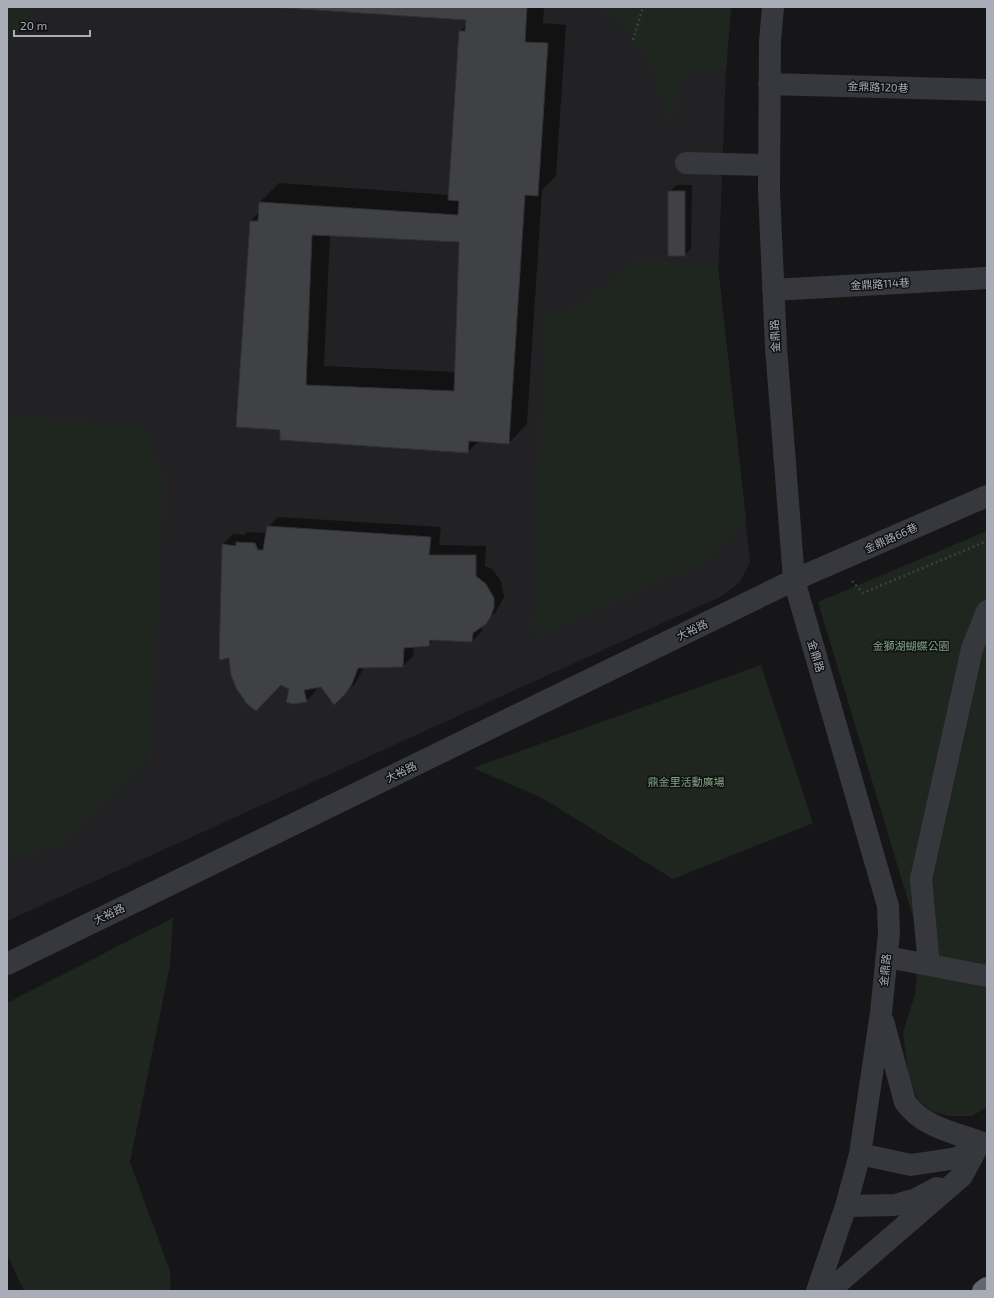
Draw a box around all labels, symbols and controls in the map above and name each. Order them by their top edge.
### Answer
scale bar [14,12,90,38]
text: 20 m [20,18,47,32]
street label: 金鼎路120巷 [847,79,909,94]
street label: 金鼎路114巷 [850,275,910,292]
street label: 金鼎路 [767,319,782,353]
street label: 金鼎路66巷 [862,520,919,555]
street label: 大裕路 [674,616,709,643]
street label: 金鼎路 [806,638,827,674]
park label: 金獅湖蝴蝶公園 [873,639,950,652]
street label: 大裕路 [383,758,418,785]
park label: 鼎金里活動廣場 [648,775,725,788]
street label: 大裕路 [91,900,126,927]
street label: 金鼎路 [876,953,893,987]

